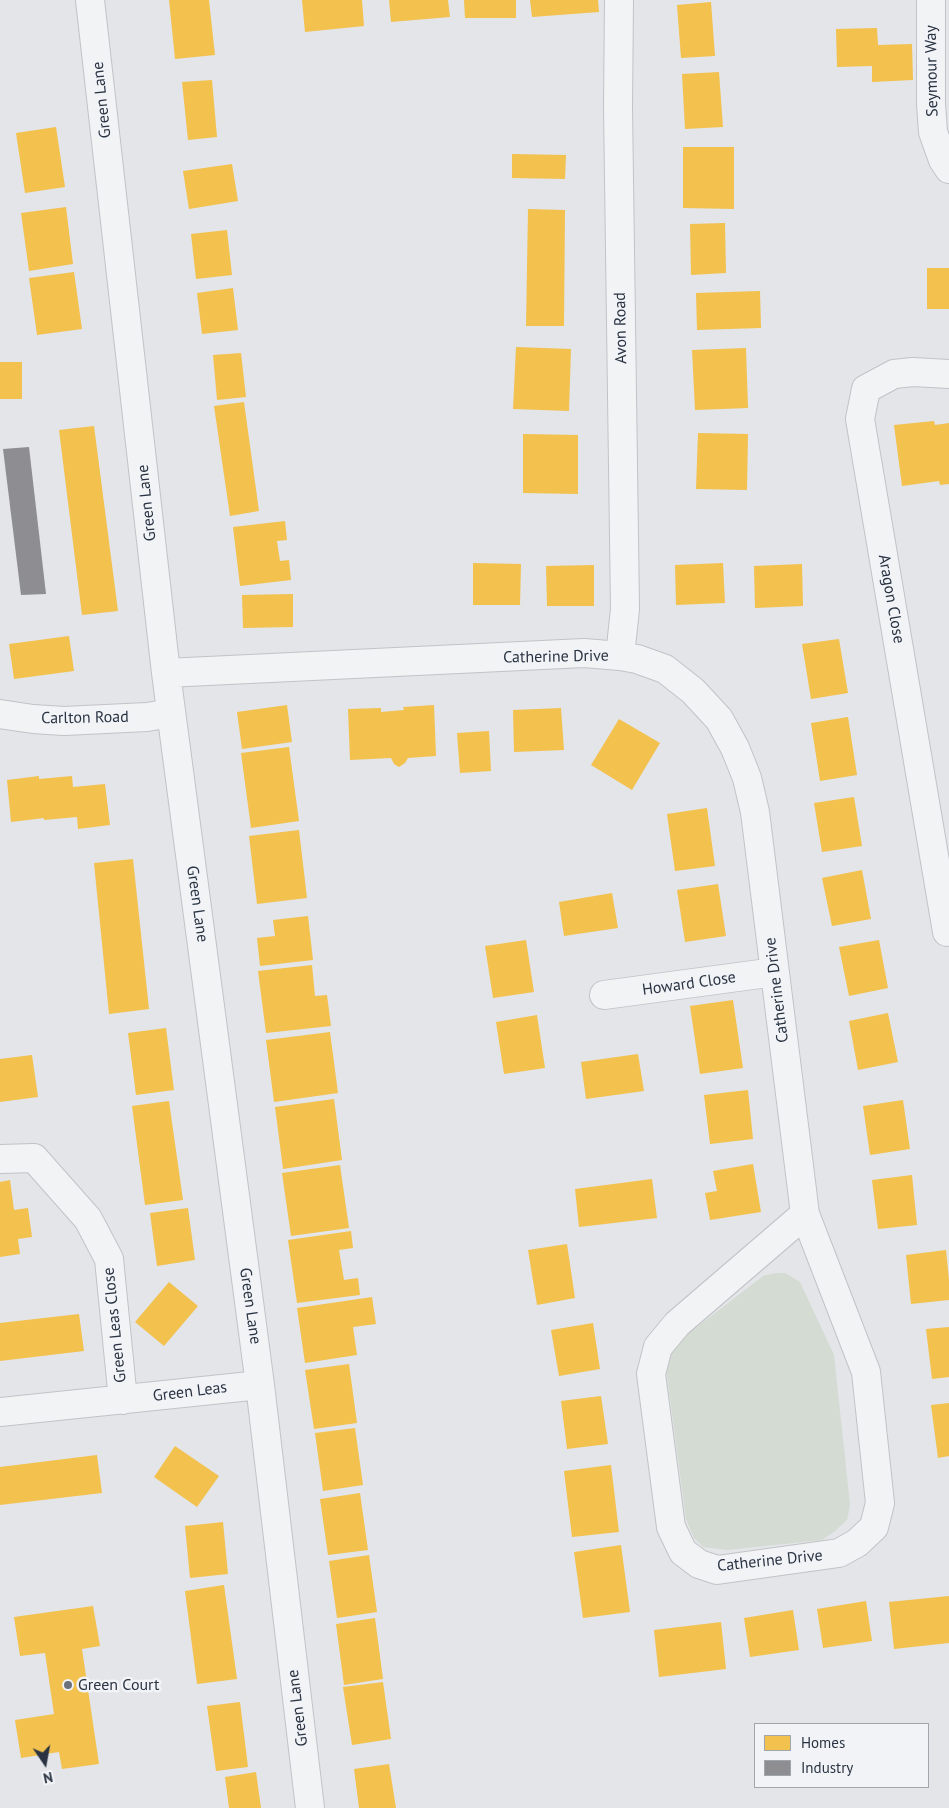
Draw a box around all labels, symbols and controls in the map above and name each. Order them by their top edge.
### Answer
street label: Seymour Way [922,25,942,117]
street label: Green Lane [88,61,116,139]
street label: Avon Road [611,292,631,364]
street label: Green Lane [133,464,161,542]
street label: Aragon Close [874,553,908,645]
street label: Catherine Drive [503,646,609,668]
street label: Carlton Road [41,708,129,728]
street label: Green Lane [182,864,212,944]
street label: Catherine Drive [761,936,793,1044]
street label: Howard Close [641,968,737,1000]
street label: Green Leas Close [99,1266,131,1384]
street label: Green Lane [235,1266,265,1346]
street label: Green Leas [152,1378,228,1406]
street label: Catherine Drive [716,1546,824,1576]
street label: Green Lane [284,1669,312,1747]
place label: Green Court [78,1675,159,1695]
marker: Green Court [62,1679,74,1691]
legend [754,1723,929,1788]
text: Homes [801,1733,845,1752]
north arrow [20,1738,70,1788]
text: Industry [801,1758,853,1777]
text: N [42,1768,54,1787]

